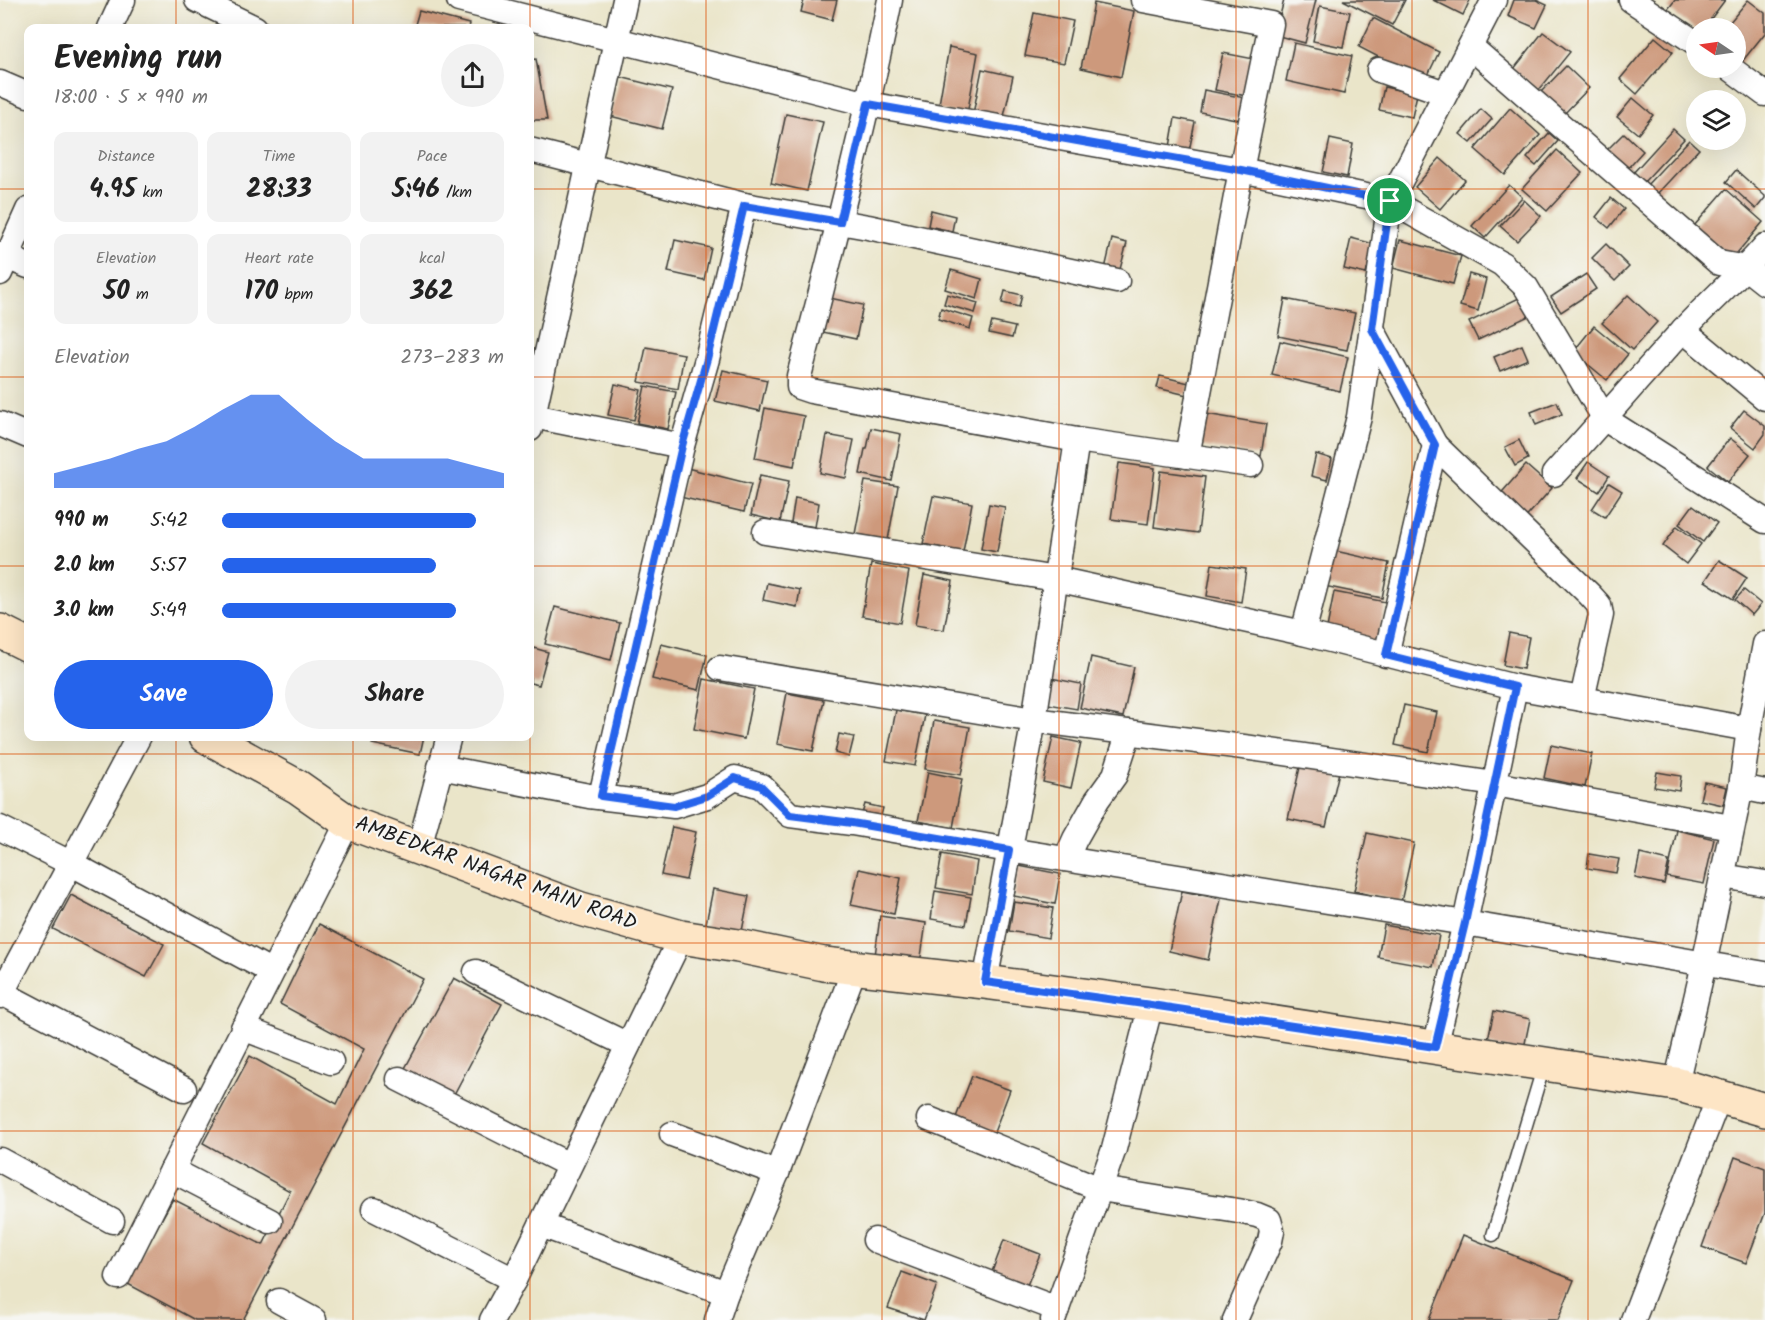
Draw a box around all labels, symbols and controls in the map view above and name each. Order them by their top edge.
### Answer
north arrow [1686,18,1746,78]
map controls [1686,18,1746,150]
text: Evening run [54,33,222,86]
button: share [441,44,504,107]
text: 18:00 · 5 × 990 m [54,82,208,114]
button: layers [1686,90,1746,150]
text: Distance [97,144,155,169]
text: Time [263,144,295,169]
text: Pace [417,144,447,169]
text: 4.95 [89,169,136,211]
text: 28:33 [246,169,312,211]
text: 5:46 [392,169,440,211]
pin [1364,175,1415,226]
text: km [136,180,163,205]
text: /km [440,180,472,205]
icon: arrive [1373,184,1406,217]
text: Elevation [96,246,156,271]
text: Heart rate [244,246,314,271]
text: kcal [419,246,445,271]
text: 50 [103,271,130,313]
text: 170 [245,271,278,313]
text: 362 [410,271,454,313]
text: m [130,282,149,307]
text: bpm [278,282,313,307]
text: Elevation [54,342,130,374]
text: 273–283 m [401,342,504,374]
text: 990 m [54,505,109,537]
text: 5:42 [150,505,188,537]
text: 2.0 km [54,550,115,582]
text: 5:57 [150,550,186,582]
text: 3.0 km [54,595,114,627]
text: 5:49 [150,595,186,627]
button: Save [54,660,273,729]
button: Share [285,660,504,729]
street label: AMBEDKAR NAGAR MAIN ROAD [351,808,641,940]

